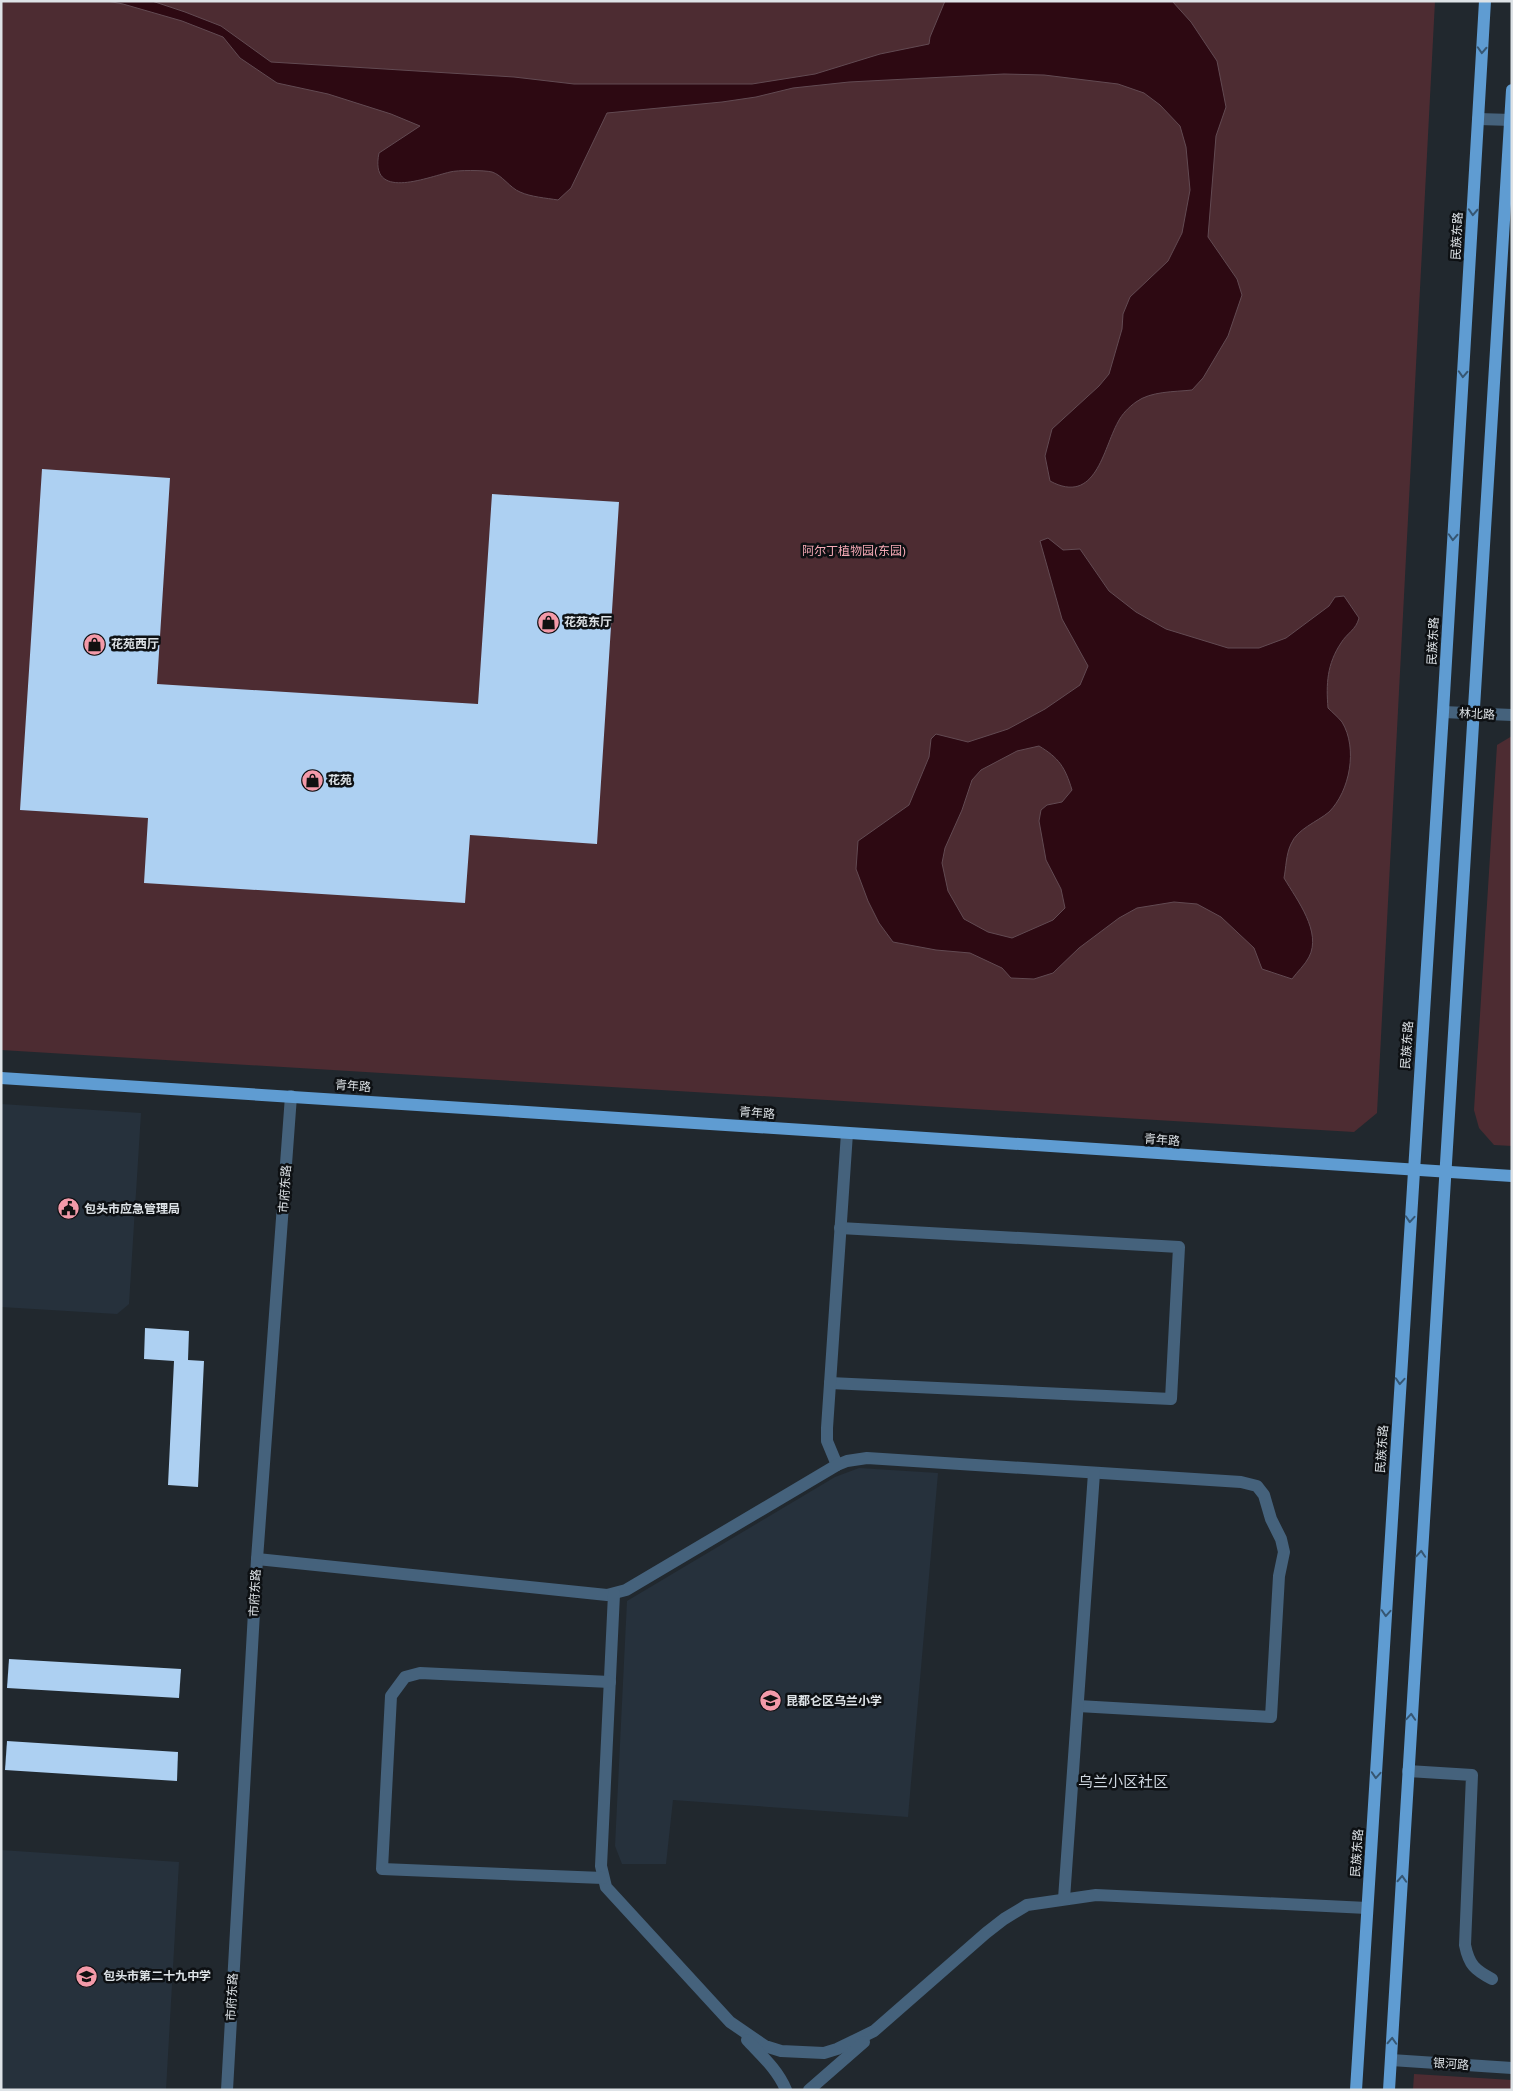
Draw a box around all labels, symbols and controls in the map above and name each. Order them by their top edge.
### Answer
one-way arrow [1477,46,1488,54]
one-way arrow [1467,208,1478,216]
street label: 民族东路 [1449,212,1467,260]
one-way arrow [1458,371,1469,379]
one-way arrow [1448,533,1459,541]
park label: 阿尔丁植物园(东园) [802,544,906,560]
shop icon: 花苑东厅 [536,610,560,634]
place label: 花苑东厅 [564,615,612,631]
street label: 民族东路 [1425,617,1443,665]
shop icon: 花苑西厅 [83,632,107,656]
place label: 花苑西厅 [111,637,159,653]
street label: 林北路 [1459,706,1495,724]
shop icon: 花苑 [300,768,324,792]
place label: 花苑 [328,773,352,789]
street label: 民族东路 [1398,1021,1418,1070]
street label: 青年路 [334,1078,371,1096]
street label: 青年路 [738,1105,775,1123]
street label: 青年路 [1143,1132,1180,1150]
street label: 市府东路 [276,1165,296,1214]
public building icon: 包头市应急管理局 [56,1197,80,1221]
place label: 包头市应急管理局 [84,1202,180,1218]
one-way arrow [1405,1215,1416,1223]
one-way arrow [1394,1377,1405,1385]
street label: 民族东路 [1373,1425,1393,1474]
one-way arrow [1416,1550,1427,1558]
street label: 市府东路 [247,1569,265,1617]
one-way arrow [1380,1609,1391,1617]
school or university icon: 昆都仑区乌兰小学 [758,1689,782,1713]
place label: 昆都仑区乌兰小学 [786,1694,882,1710]
one-way arrow [1406,1712,1417,1720]
one-way arrow [1370,1771,1381,1779]
district label: 乌兰小区社区 [1078,1774,1168,1793]
street label: 民族东路 [1348,1829,1368,1878]
one-way arrow [1396,1875,1407,1883]
school or university icon: 包头市第二十九中学 [75,1964,99,1988]
place label: 包头市第二十九中学 [103,1969,211,1985]
street label: 市府东路 [224,1973,242,2021]
one-way arrow [1387,2037,1398,2045]
street label: 银河路 [1432,2056,1469,2074]

